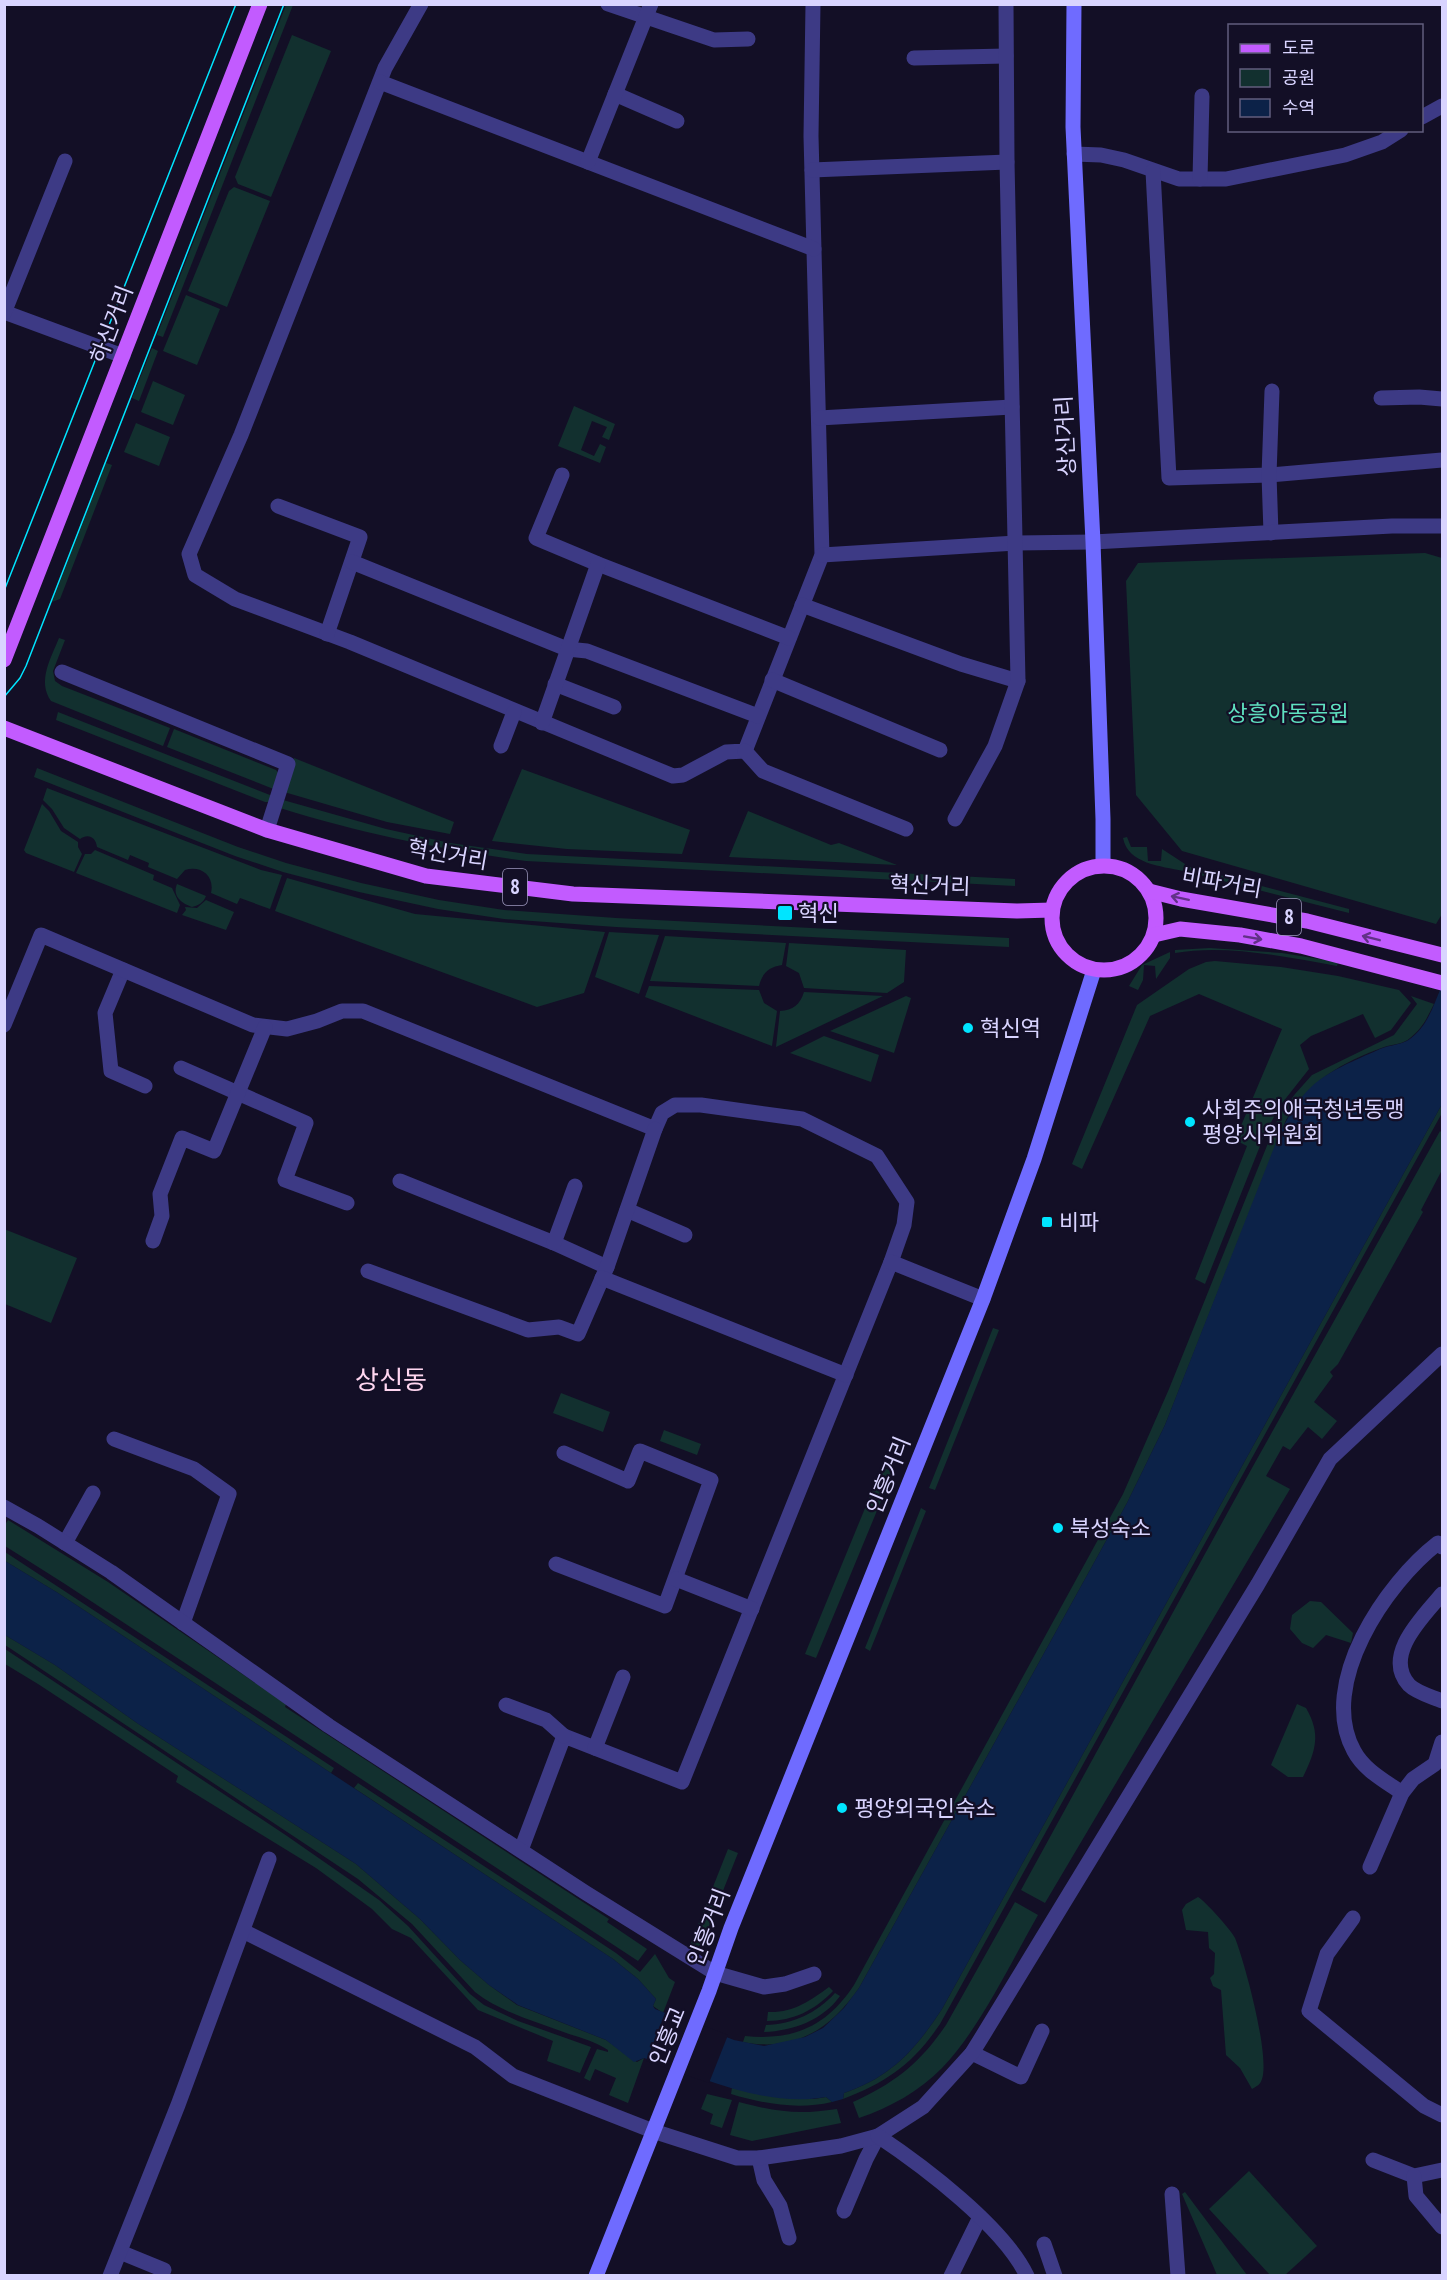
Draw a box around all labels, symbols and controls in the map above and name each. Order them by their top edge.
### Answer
legend [1228,24,1423,132]
text: 도로 [1282,36,1315,59]
text: 공원 [1282,66,1315,89]
text: 수역 [1282,96,1315,119]
street label: 하신거리 [83,281,139,367]
street label: 상신거리 [1049,395,1081,477]
park label: 상흥아동공원 [1227,699,1349,727]
street label: 혁신거리 [406,833,490,875]
street label: 비파거리 [1180,861,1264,903]
road number: 8 [503,869,527,905]
street label: 혁신거리 [889,870,971,900]
one-way arrow [1171,892,1191,903]
place label: 혁신 [798,899,838,927]
road number: 8 [1277,899,1301,935]
marker: 혁신 [776,904,794,922]
one-way arrow [1362,931,1381,943]
one-way arrow [1243,933,1262,944]
place label: 혁신역 [980,1014,1041,1042]
marker: 혁신역 [961,1021,975,1035]
place label: 사회주의애국청년동맹 평양시위원회 [1202,1095,1404,1148]
marker: 사회주의애국청년동맹 평양시위원회 [1183,1115,1197,1129]
place label: 비파 [1059,1208,1099,1236]
marker: 비파 [1040,1215,1054,1229]
district label: 상신동 [355,1363,427,1396]
street label: 인흥거리 [860,1432,916,1518]
place label: 북성숙소 [1070,1514,1151,1542]
marker: 북성숙소 [1051,1521,1065,1535]
place label: 평양외국인숙소 [854,1794,996,1822]
marker: 평양외국인숙소 [835,1801,849,1815]
street label: 인흥거리 [680,1884,736,1970]
street label: 인흥교 [643,2003,691,2069]

